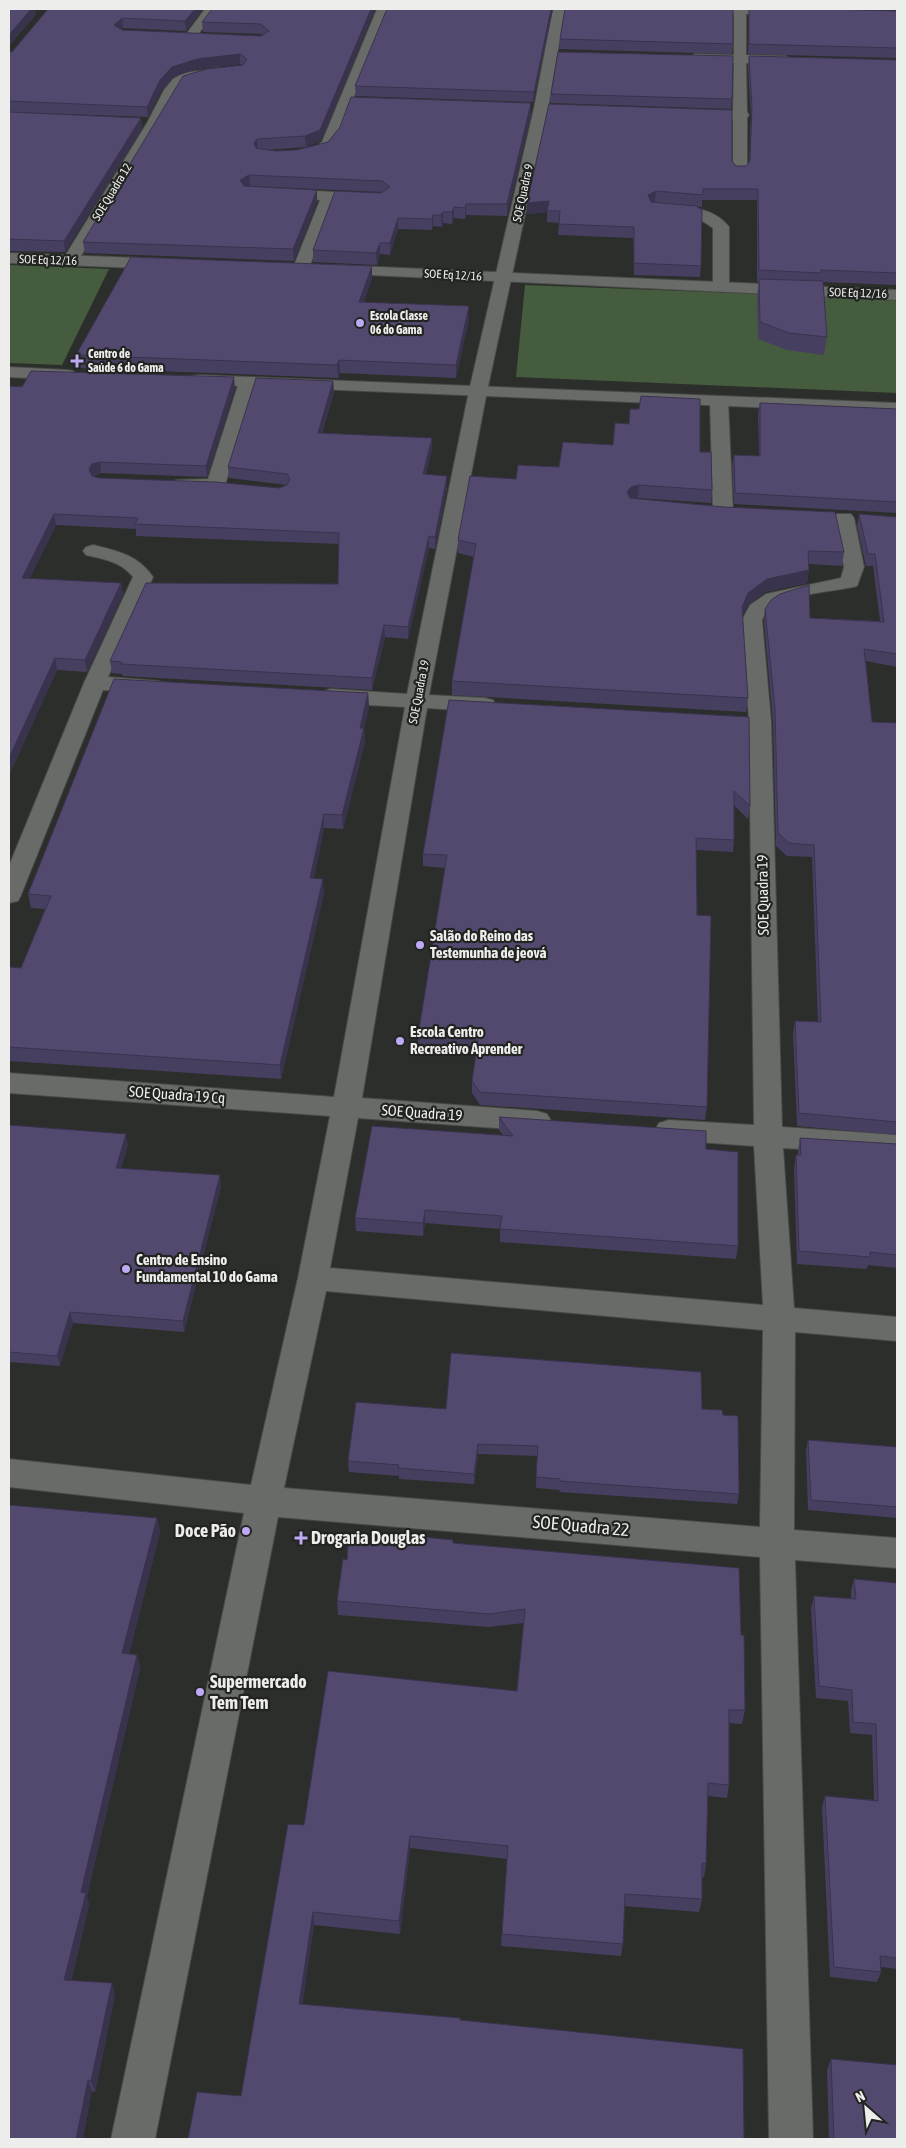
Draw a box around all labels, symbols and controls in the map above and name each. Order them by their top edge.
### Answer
street label: SOE Quadra 12 [89,161,135,223]
street label: SOE Quadra 9 [510,162,536,223]
street label: SOE Eq 12/16 [19,252,78,268]
street label: SOE Eq 12/16 [424,266,483,284]
street label: SOE Eq 12/16 [829,285,888,301]
place label: Escola Classe 06 do Gama [370,309,428,337]
marker: Escola Classe 06 do Gama [354,317,366,329]
place label: Centro de Saúde 6 do Gama [88,347,164,375]
marker: Centro de Saúde 6 do Gama [70,354,84,368]
street label: SOE Quadra 19 [406,659,432,725]
street label: SOE Quadra 19 [753,854,772,936]
place label: Salão do Reino das Testemunha de jeová [430,927,546,961]
marker: Salão do Reino das Testemunha de jeová [414,939,426,951]
place label: Escola Centro Recreativo Aprender [410,1023,523,1057]
marker: Escola Centro Recreativo Aprender [394,1035,406,1047]
street label: SOE Quadra 19 Cq [128,1083,226,1106]
street label: SOE Quadra 19 [381,1101,463,1124]
place label: Centro de Ensino Fundamental 10 do Gama [136,1251,278,1285]
marker: Centro de Ensino Fundamental 10 do Gama [120,1263,132,1275]
street label: SOE Quadra 22 [532,1511,630,1540]
place label: Doce Pão [175,1520,236,1541]
marker: Doce Pão [240,1525,252,1537]
place label: Drogaria Douglas [311,1527,426,1548]
marker: Drogaria Douglas [295,1532,307,1544]
place label: Supermercado Tem Tem [210,1671,307,1713]
marker: Supermercado Tem Tem [194,1686,206,1698]
north arrow [841,2083,891,2133]
text: N [853,2087,867,2105]

